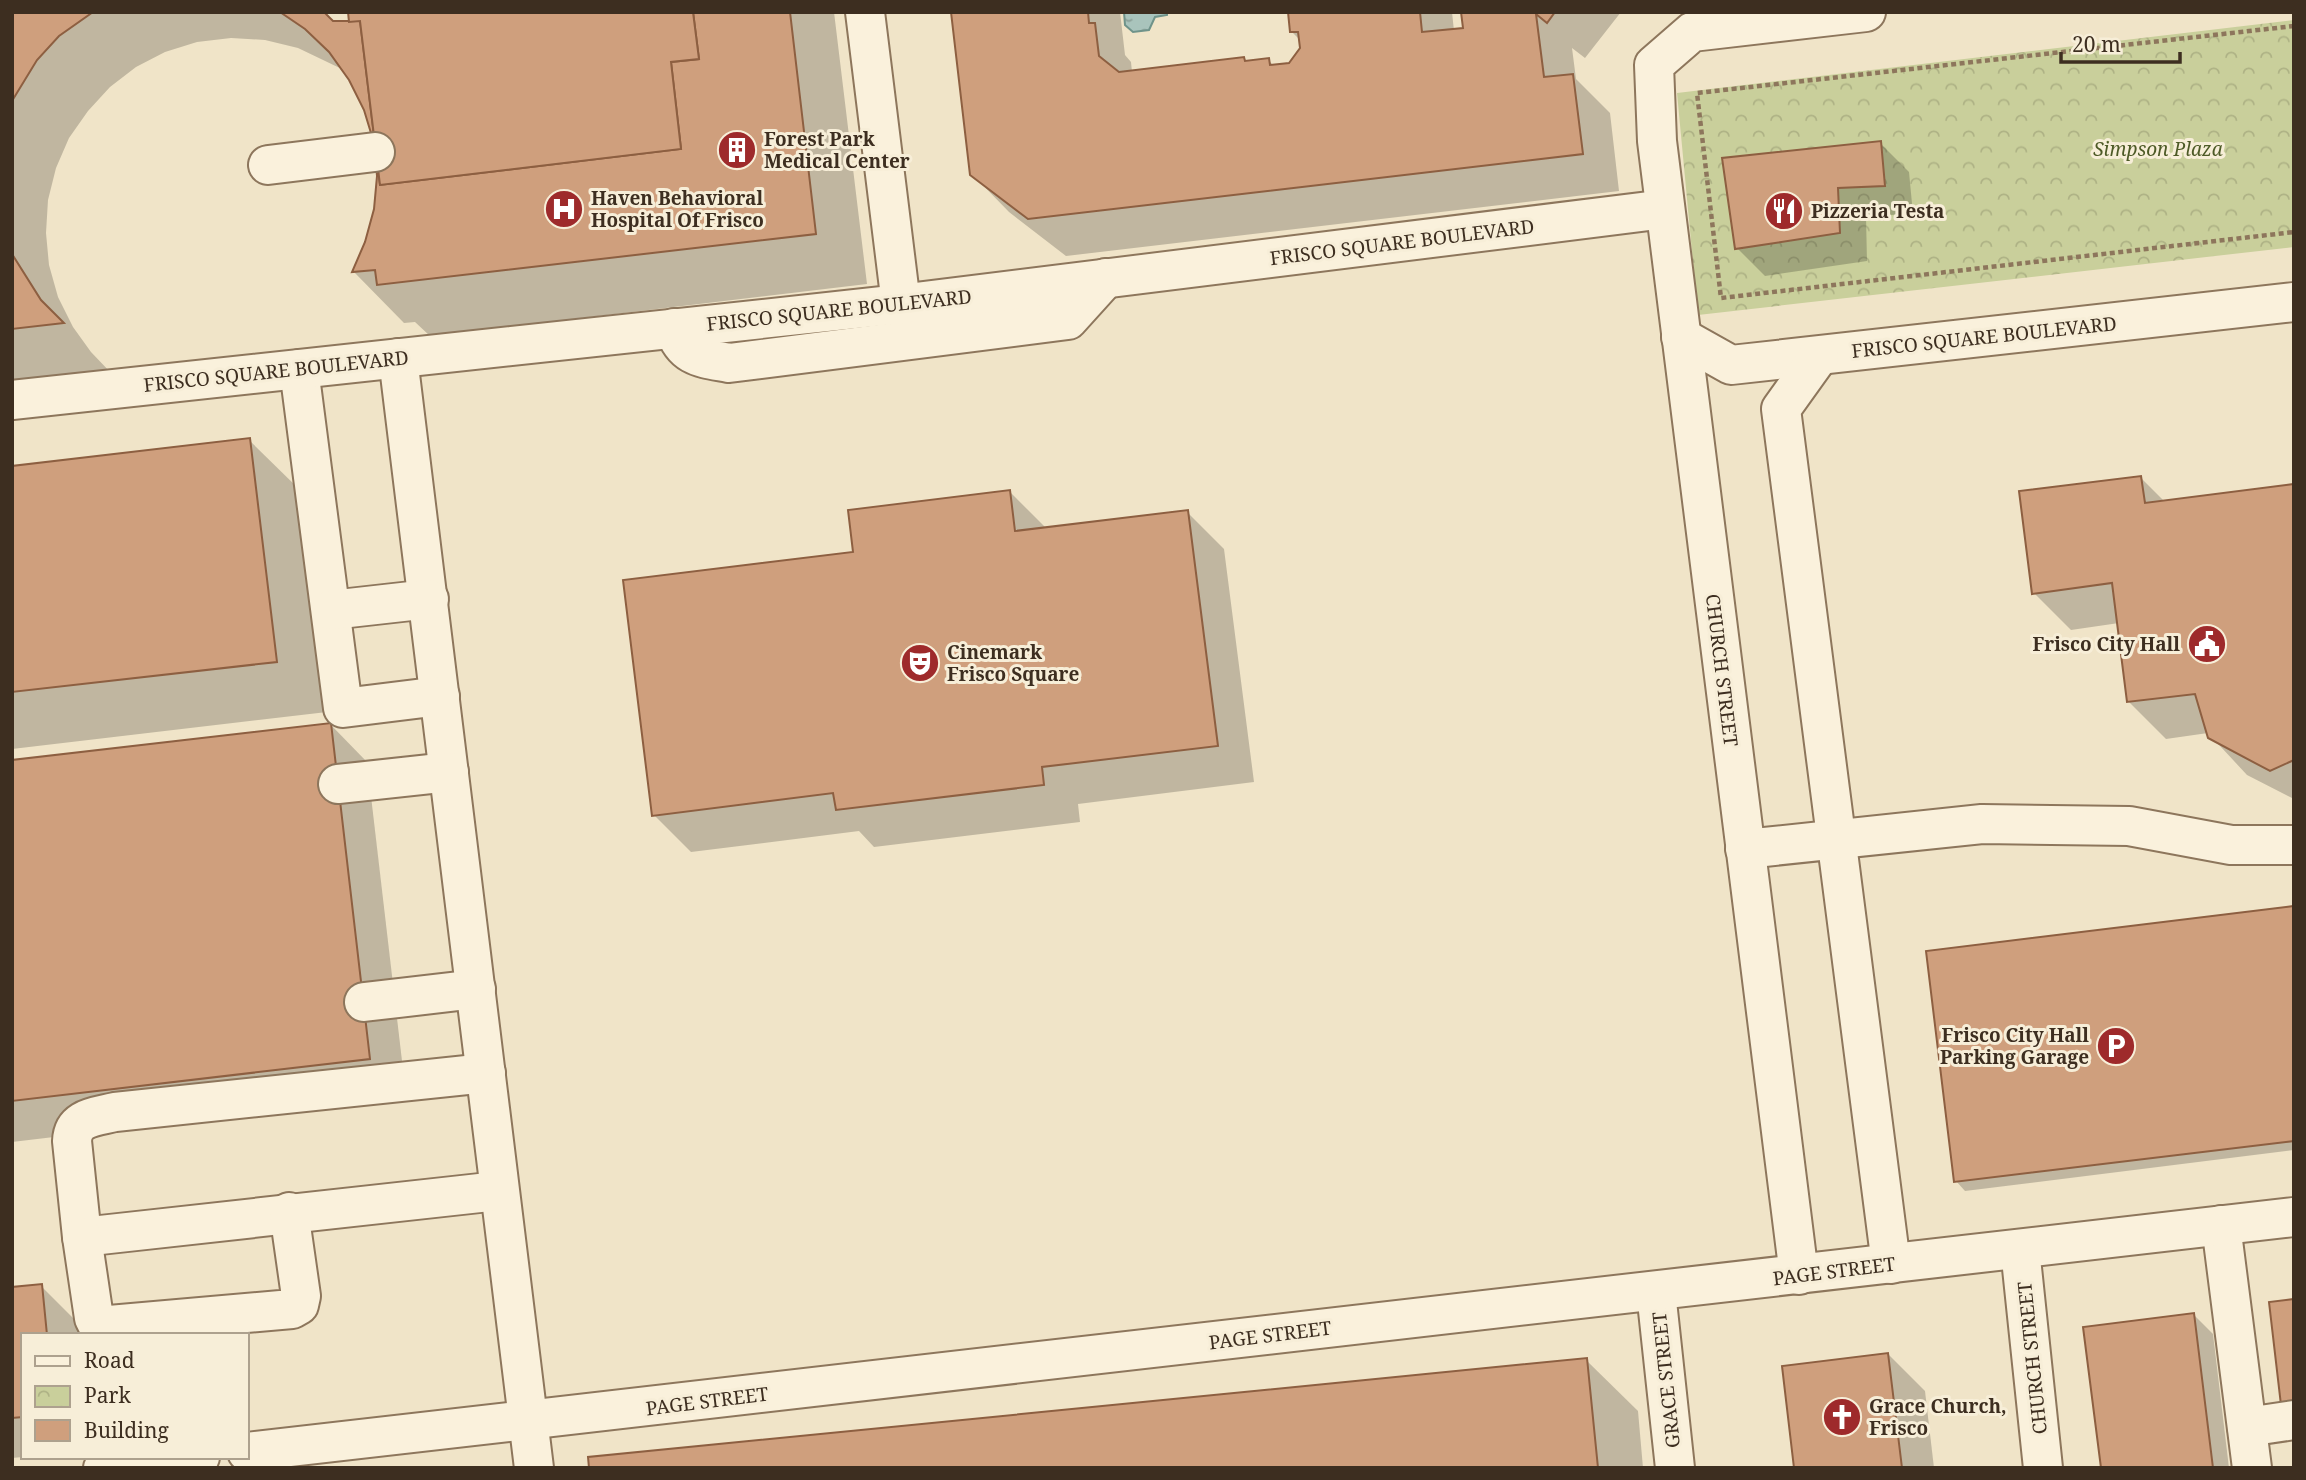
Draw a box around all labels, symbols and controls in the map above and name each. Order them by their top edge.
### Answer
scale bar [2061,21,2180,65]
text: 20 m [2072,30,2121,58]
place label: Forest Park Medical Center [764,126,910,174]
building icon: Forest Park Medical Center [716,129,758,171]
park label: Simpson Plaza [2093,136,2223,162]
place label: Haven Behavioral Hospital Of Frisco [591,185,764,233]
hospital icon: Haven Behavioral Hospital Of Frisco [543,188,585,230]
restaurant icon: Pizzeria Testa [1763,190,1805,232]
place label: Pizzeria Testa [1811,198,1945,224]
street label: FRISCO SQUARE BOULEVARD [1268,213,1536,271]
street label: FRISCO SQUARE BOULEVARD [705,283,973,337]
street label: FRISCO SQUARE BOULEVARD [1850,310,2118,364]
street label: FRISCO SQUARE BOULEVARD [142,344,410,398]
street label: CHURCH STREET [1700,592,1744,748]
public building icon: Frisco City Hall [2186,623,2228,665]
place label: Frisco City Hall [2032,631,2180,657]
place label: Cinemark Frisco Square [947,639,1080,687]
theatre icon: Cinemark Frisco Square [899,642,941,684]
place label: Frisco City Hall Parking Garage [1940,1022,2089,1070]
parking icon: Frisco City Hall Parking Garage [2095,1025,2137,1067]
street label: PAGE STREET [1771,1251,1897,1291]
street label: CHURCH STREET [2011,1280,2053,1436]
street label: GRACE STREET [1646,1310,1686,1449]
street label: PAGE STREET [1207,1315,1333,1355]
legend [21,1333,248,1459]
text: Road [84,1346,135,1374]
text: Park [84,1381,131,1409]
street label: PAGE STREET [644,1381,770,1421]
place label: Grace Church, Frisco [1869,1393,2007,1441]
church icon: Grace Church, Frisco [1821,1396,1863,1438]
text: Building [84,1416,169,1444]

